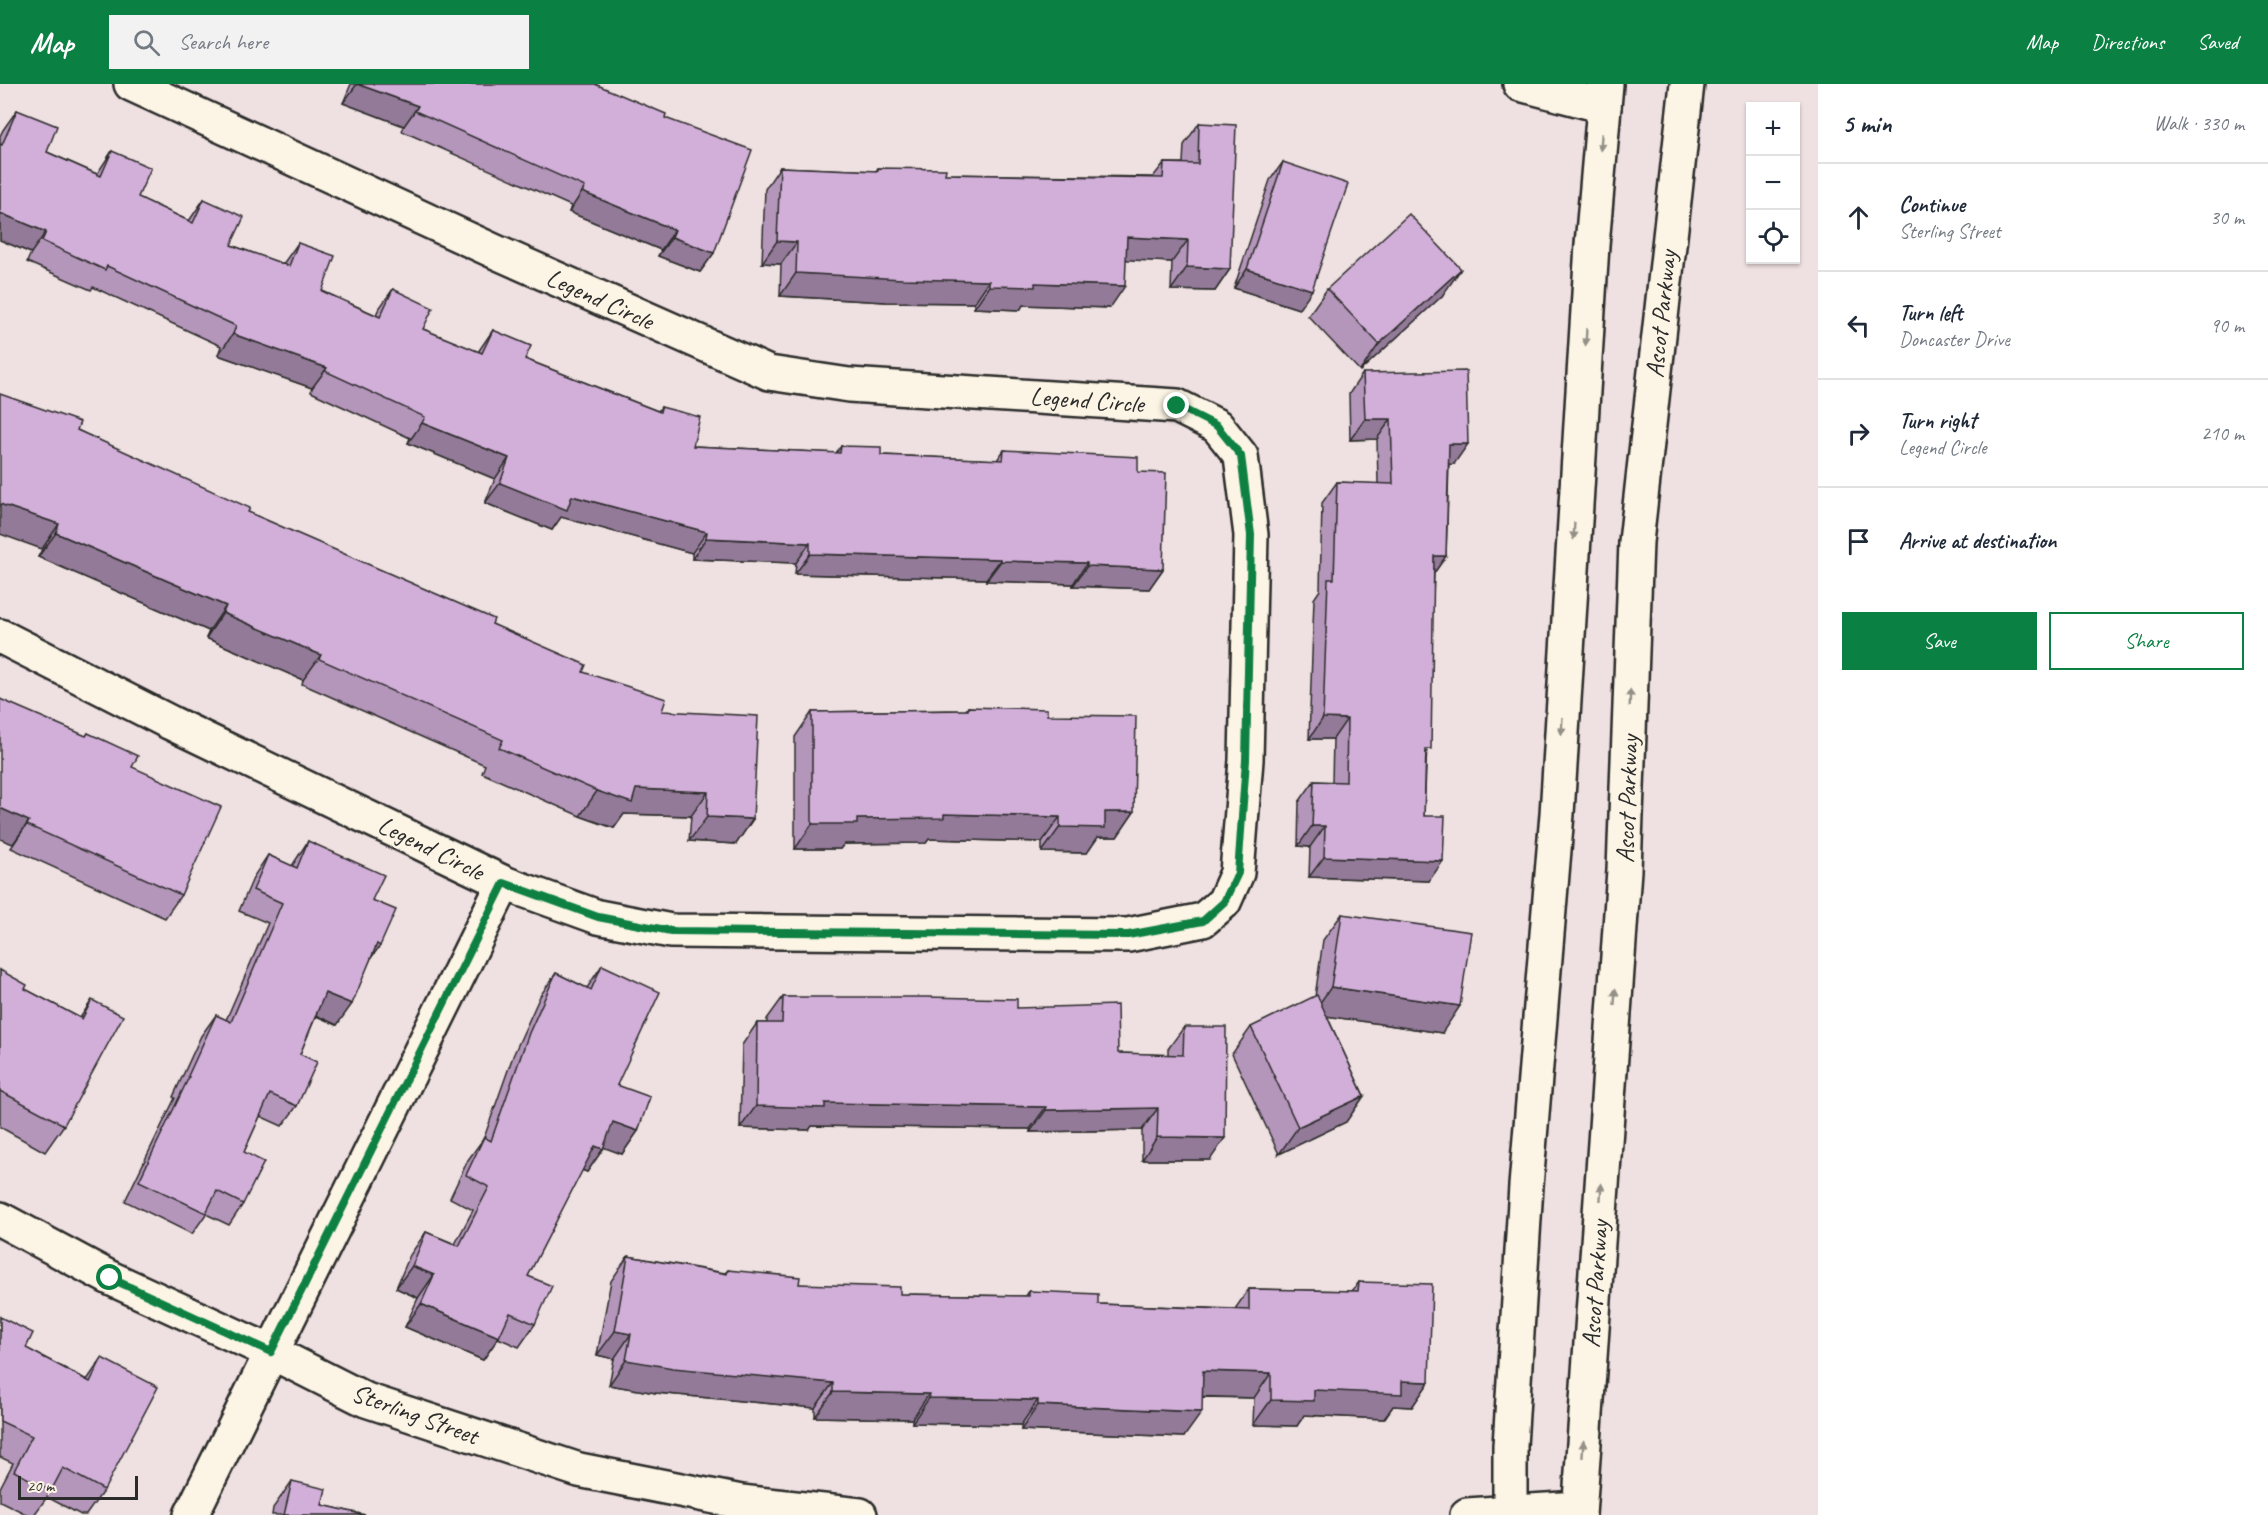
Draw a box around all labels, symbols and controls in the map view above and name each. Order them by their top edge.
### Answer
search box [109,15,529,69]
text: Map [30,25,73,60]
icon: search [130,26,163,59]
text: Search here [178,28,268,56]
text: Map [2026,29,2058,55]
text: Directions [2091,29,2164,55]
text: Saved [2197,29,2238,55]
map controls [1746,102,1800,264]
button: + [1746,102,1800,156]
text: 5 min [1842,107,1891,140]
text: Walk · 330 m [2154,111,2244,136]
one-way arrow [1596,133,1606,152]
button: − [1746,156,1800,210]
text: Continue [1899,191,1965,219]
icon: ahead [1842,201,1875,234]
text: 30 m [2210,205,2244,230]
button: locate [1746,210,1800,264]
text: Sterling Street [1899,219,2001,244]
street label: Ascot Parkway [1638,247,1684,379]
street label: Legend Circle [541,261,661,338]
text: Turn left [1899,299,1963,327]
icon: left [1842,309,1875,342]
text: 90 m [2210,313,2244,338]
one-way arrow [1581,327,1591,346]
text: Doncaster Drive [1899,327,2010,352]
street label: Legend Circle [1029,380,1147,421]
route end [1163,392,1189,418]
text: Turn right [1899,407,1976,435]
icon: right [1842,417,1875,450]
text: 210 m [2201,421,2244,446]
text: Legend Circle [1899,435,1987,460]
one-way arrow [1570,522,1579,541]
icon: arrive [1842,525,1875,558]
text: Arrive at destination [1899,527,2056,555]
button: Save [1842,612,2037,670]
button: Share [2049,612,2244,670]
one-way arrow [1626,688,1635,707]
one-way arrow [1558,716,1567,735]
street label: Ascot Parkway [1608,732,1646,863]
street label: Legend Circle [373,808,492,889]
one-way arrow [1610,988,1620,1007]
one-way arrow [1597,1182,1606,1201]
street label: Ascot Parkway [1574,1217,1616,1349]
route start [96,1264,122,1290]
street label: Sterling Street [347,1376,485,1453]
one-way arrow [1578,1440,1588,1459]
scale bar [18,1473,138,1500]
text: 20 m [27,1476,54,1496]

